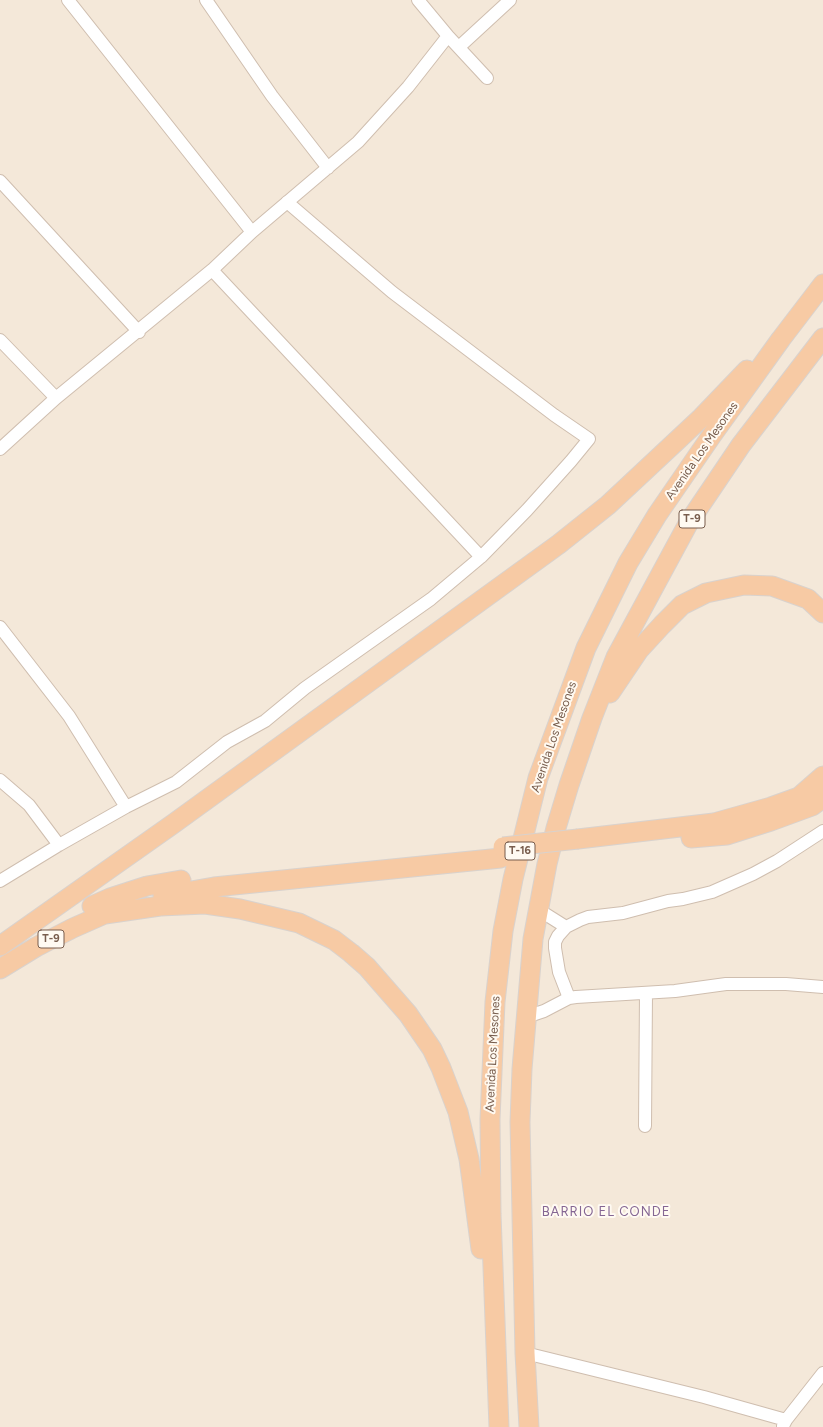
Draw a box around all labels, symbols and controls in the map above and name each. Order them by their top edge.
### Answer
street label: Avenida Los Mesones [663,399,741,503]
road number: T-9 [679,510,705,528]
street label: Avenida Los Mesones [528,680,580,794]
road number: T-16 [505,842,535,860]
road number: T-9 [38,930,64,948]
street label: Avenida Los Mesones [483,996,503,1112]
district label: BARRIO EL CONDE [542,1204,670,1220]

